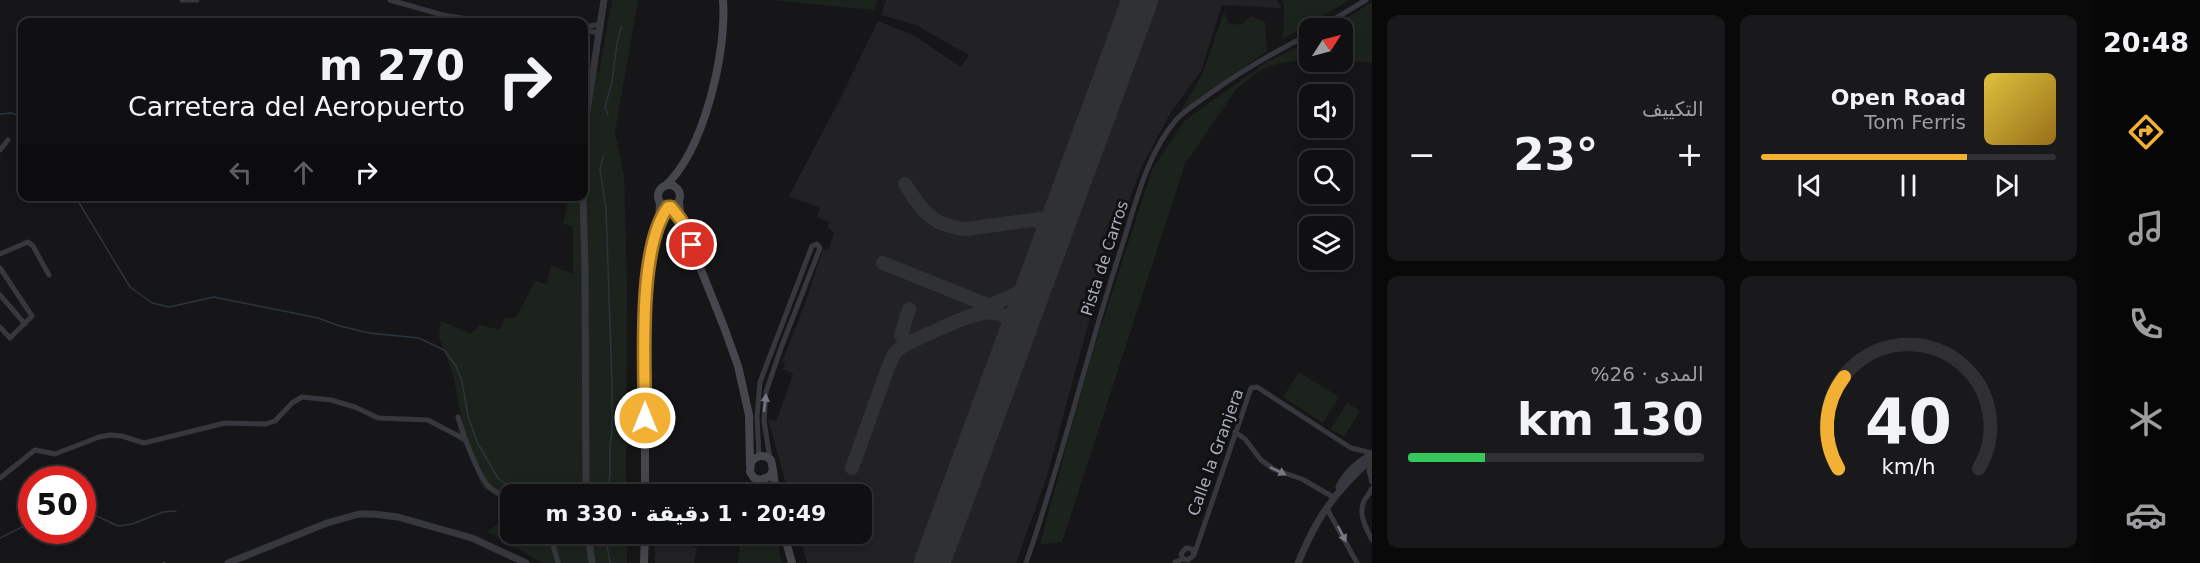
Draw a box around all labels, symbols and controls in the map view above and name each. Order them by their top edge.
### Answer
north arrow [1299,18,1353,72]
map controls [1299,18,1353,270]
text: 20:48 [2103,27,2189,58]
text: 270 m [319,41,465,90]
icon: right [486,42,564,120]
button: sound [1299,84,1353,138]
text: Open Road [1831,85,1966,110]
text: Carretera del Aeropuerto [128,91,465,122]
text: التكييف [1642,97,1704,121]
text: Tom Ferris [1864,110,1966,134]
icon: directions [2125,111,2167,153]
text: 23° [1513,128,1598,181]
text: − [1408,135,1436,174]
text: + [1676,135,1704,174]
button: search [1299,150,1353,204]
icon: left [224,156,257,189]
icon: ahead [287,156,320,189]
icon: right [350,156,383,189]
icon: previous [1793,169,1826,202]
icon: pause [1892,169,1925,202]
icon: next [1990,169,2023,202]
street label: Pista de Carros [1077,198,1132,318]
icon: music [2125,207,2167,249]
button: layers [1299,216,1353,270]
pin [666,219,717,270]
icon: arrive [675,228,708,261]
icon: phone [2125,303,2167,345]
text: المدى · 26% [1591,362,1704,386]
text: 40 [1865,385,1952,458]
position arrow [613,386,677,450]
street label: Calle la Granjera [1184,386,1247,518]
one-way arrow [760,393,770,412]
text: 130 km [1517,393,1704,446]
icon: climate [2125,398,2167,440]
text: km/h [1881,454,1935,479]
speed limit sign: 50 [18,466,96,544]
one-way arrow [1269,466,1286,475]
icon: car [2125,494,2167,536]
text: 20:49 · 1 دقيقة · 330 m [546,501,826,526]
one-way arrow [1337,526,1347,543]

